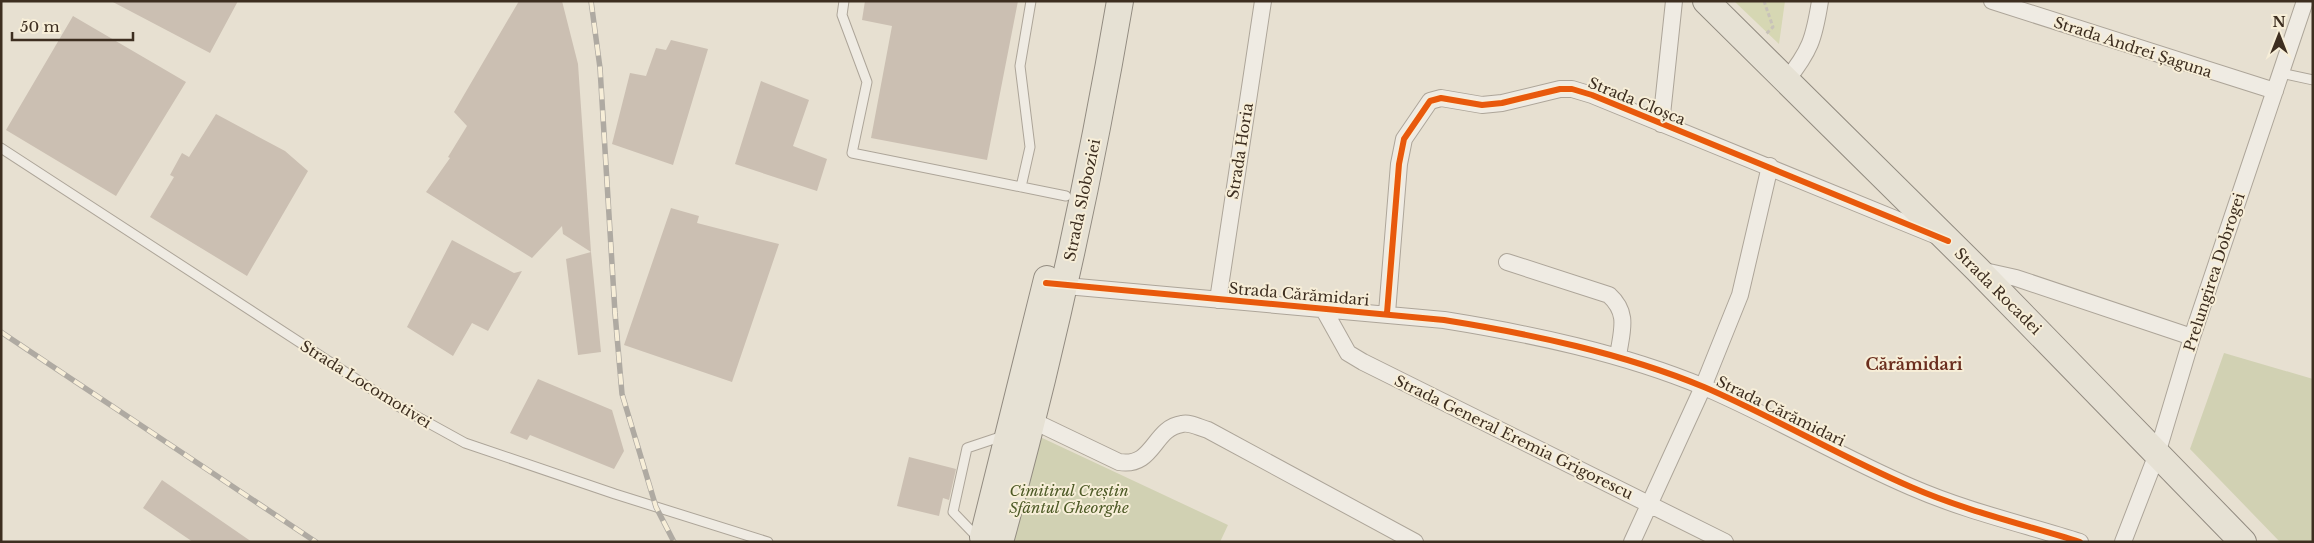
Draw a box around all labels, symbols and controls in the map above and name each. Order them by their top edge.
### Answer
scale bar [12,10,134,42]
north arrow [2254,10,2304,60]
street label: Strada Andrei Șaguna [2051,12,2215,82]
text: N [2272,13,2286,31]
text: 50 m [20,17,60,36]
street label: Strada Cloșca [1586,73,1689,129]
street label: Strada Horia [1223,101,1257,200]
street label: Strada Sloboziei [1060,137,1104,263]
street label: Prelungirea Dobrogei [2179,190,2249,354]
street label: Strada Rocadei [1951,244,2045,338]
street label: Strada Cărămidari [1228,278,1370,310]
street label: Strada Locomotivei [297,336,435,432]
district label: Cărămidari [1865,354,1963,374]
street label: Strada General Eremia Grigorescu [1392,371,1636,503]
street label: Strada Cărămidari [1713,372,1849,450]
park label: Cimitirul Creștin Sfântul Gheorghe [1009,481,1129,517]

